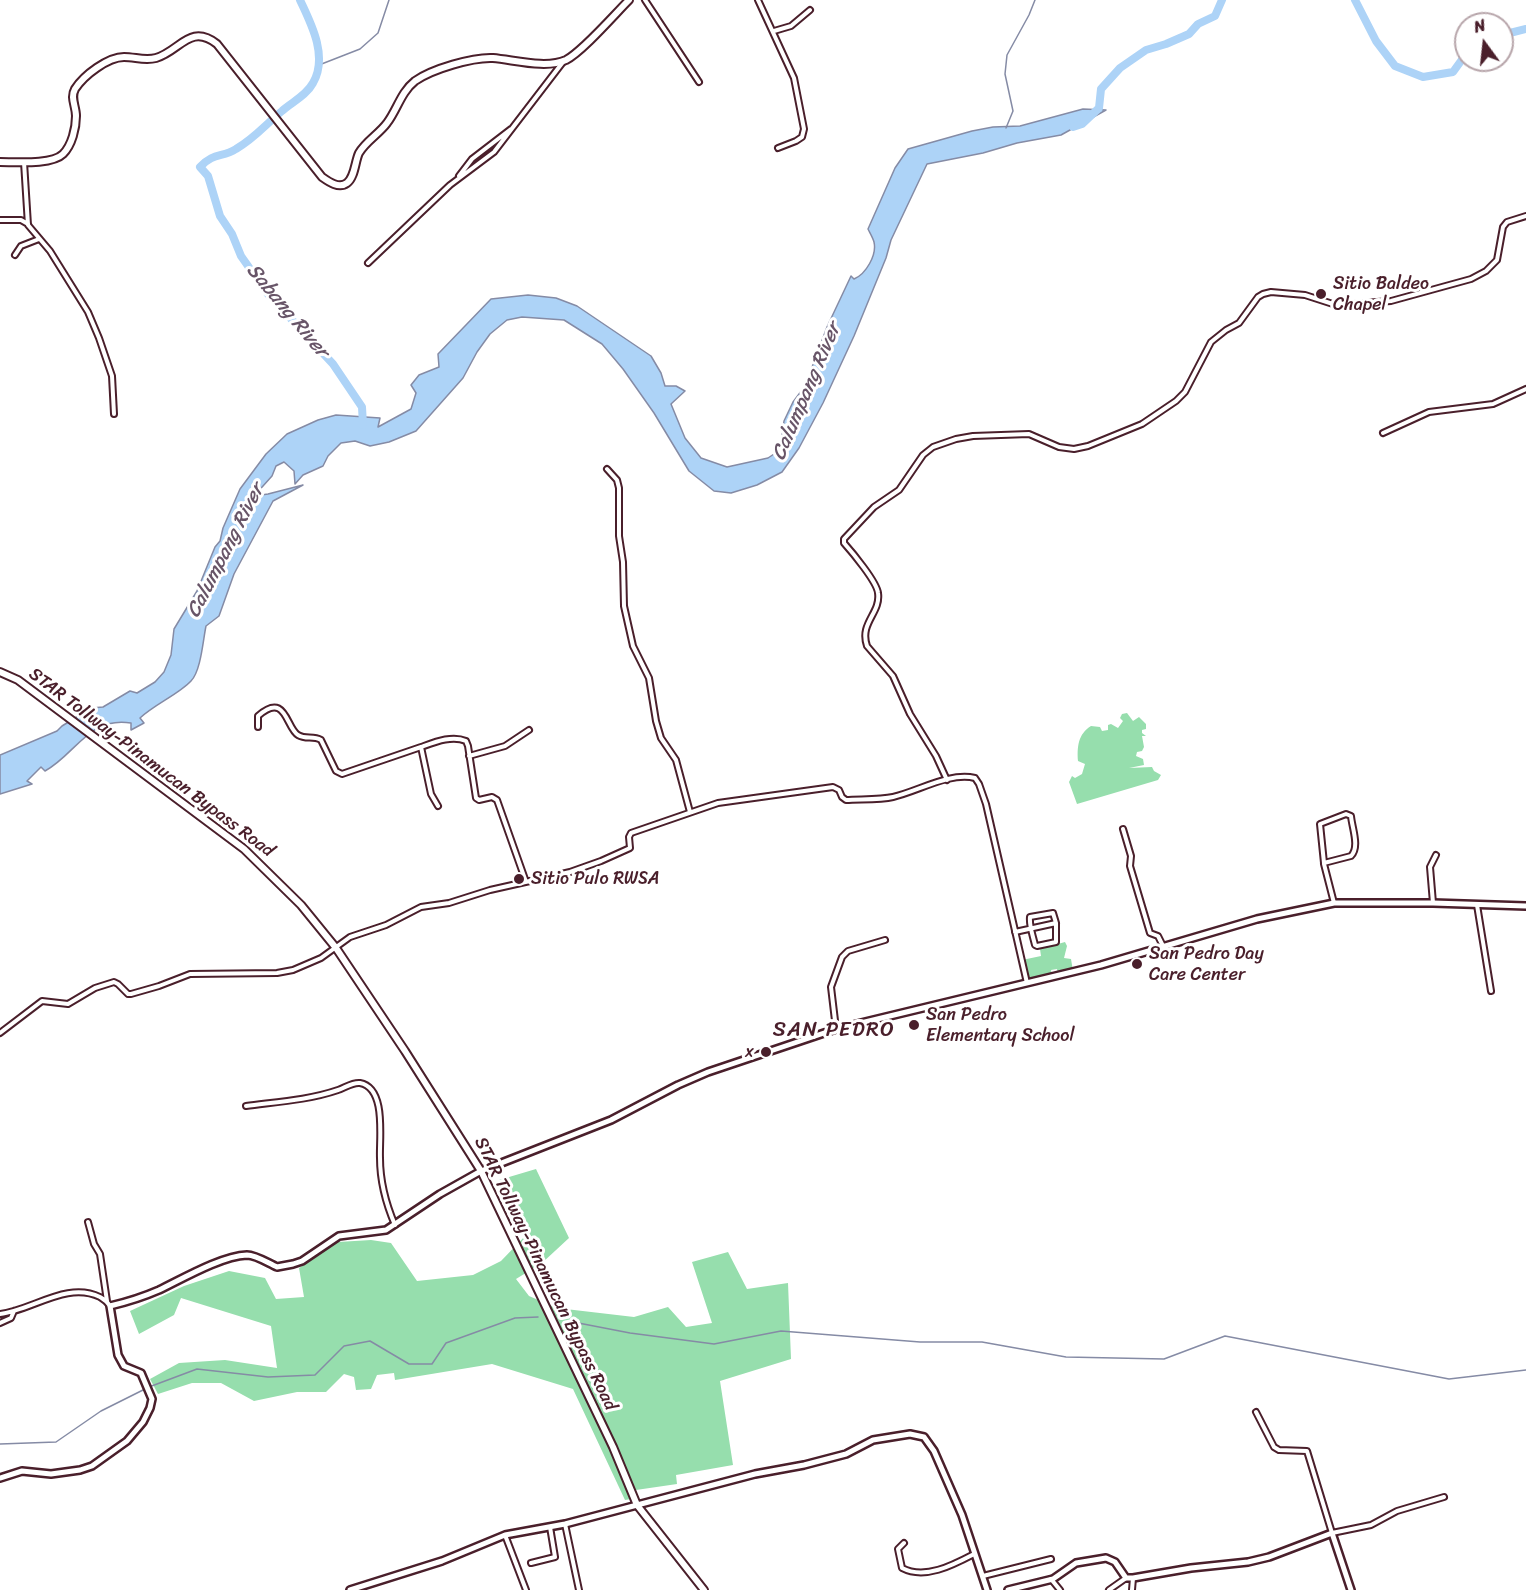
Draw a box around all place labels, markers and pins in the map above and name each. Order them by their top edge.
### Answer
place label: Sitio Baldeo Chapel [1333,273,1429,316]
marker: Sitio Baldeo Chapel [1314,287,1328,301]
place label: Sitio Pulo RWSA [531,868,660,890]
marker: Sitio Pulo RWSA [512,872,526,886]
place label: San Pedro Day Care Center [1149,943,1264,986]
marker: San Pedro Day Care Center [1130,957,1144,971]
place label: San Pedro Elementary School [926,1004,1075,1046]
marker: San Pedro Elementary School [907,1018,921,1032]
place label: x [745,1041,754,1063]
marker: x [759,1045,773,1059]

